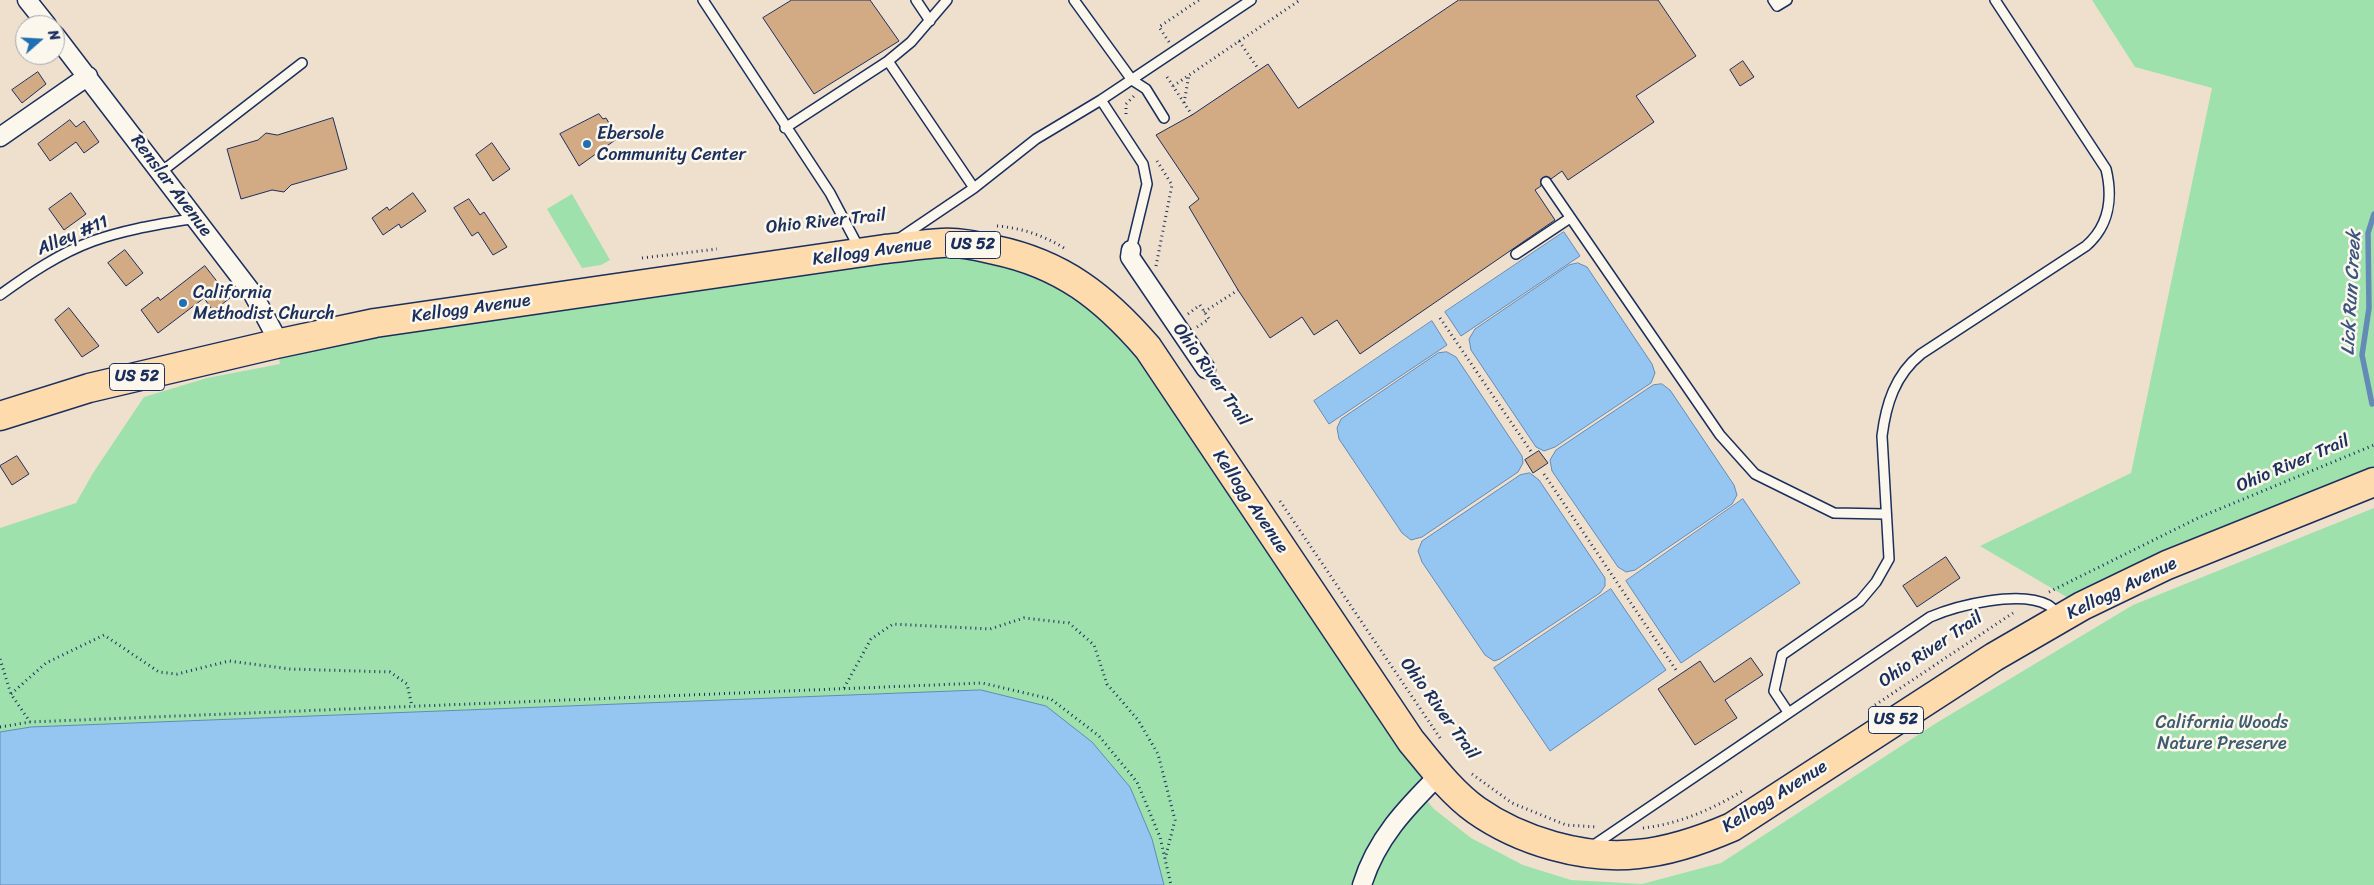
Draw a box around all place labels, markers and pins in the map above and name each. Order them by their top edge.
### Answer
place label: Ebersole Community Center [597,123,746,166]
marker: Ebersole Community Center [581,138,593,150]
place label: California Methodist Church [193,282,335,324]
marker: California Methodist Church [177,297,189,309]

